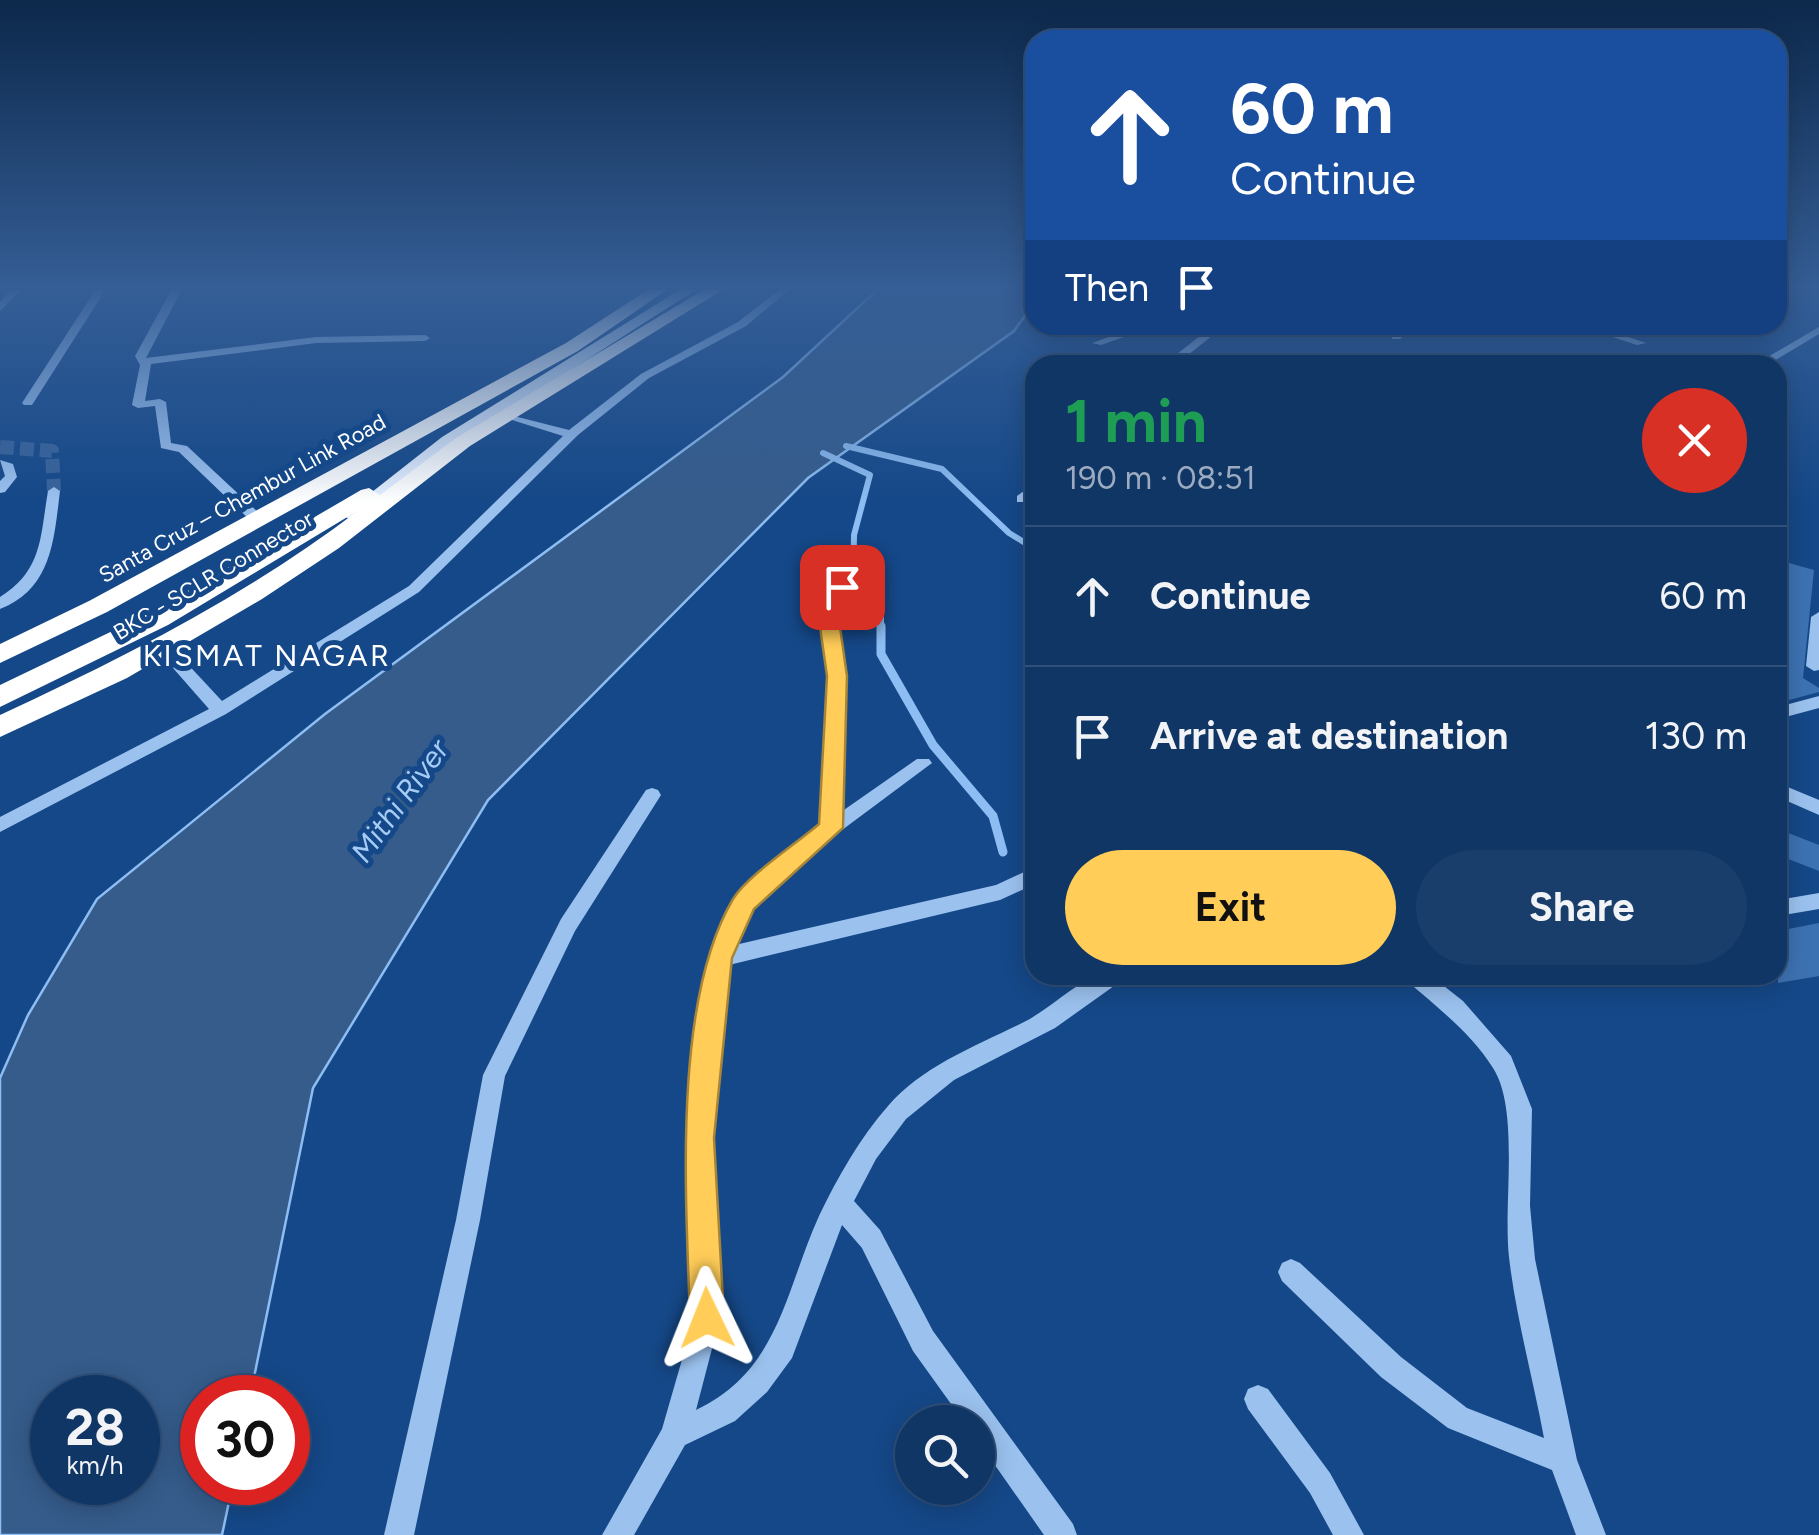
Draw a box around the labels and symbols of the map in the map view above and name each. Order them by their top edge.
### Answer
street label: Santa Cruz – Chembur Link Road [94,408,390,589]
street label: BKC - SCLR Connector [108,505,319,646]
pin [800,545,885,630]
district label: KISMAT NAGAR [143,637,391,674]
water label: Mithi River [343,731,458,869]
position arrow [655,1266,759,1370]
speed limit sign: 30 [180,1375,310,1505]

